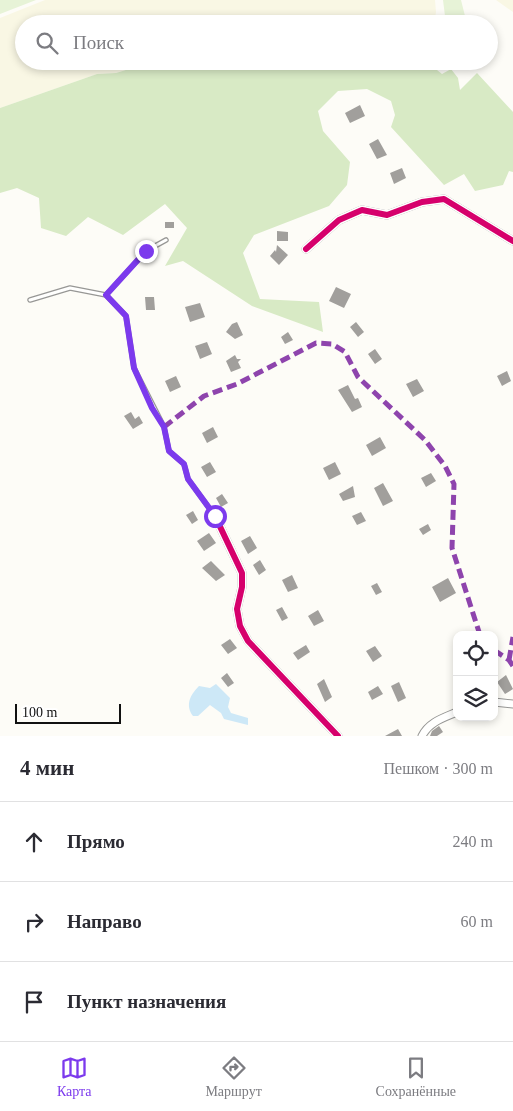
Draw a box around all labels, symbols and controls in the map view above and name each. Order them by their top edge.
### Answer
search box [15,15,498,70]
icon: search [33,29,61,57]
text: Поиск [73,32,124,53]
route end [135,240,158,263]
route start [204,505,227,528]
map controls [453,631,498,721]
button: locate [453,631,498,676]
button: layers [453,676,498,721]
scale bar [15,701,121,724]
text: 100 m [22,705,57,720]
text: 4 мин [20,756,74,780]
text: Пешком · 300 m [383,760,493,777]
icon: ahead [20,828,48,856]
text: Прямо [67,831,125,852]
text: 240 m [453,833,493,850]
icon: right [20,908,48,936]
text: Направо [67,911,142,932]
text: 60 m [461,913,493,930]
icon: arrive [20,988,48,1016]
text: Пункт назначения [67,991,226,1012]
tab: Карта [57,1054,92,1100]
tab: Маршрут [205,1054,262,1100]
tab: Сохранённые [376,1054,456,1100]

